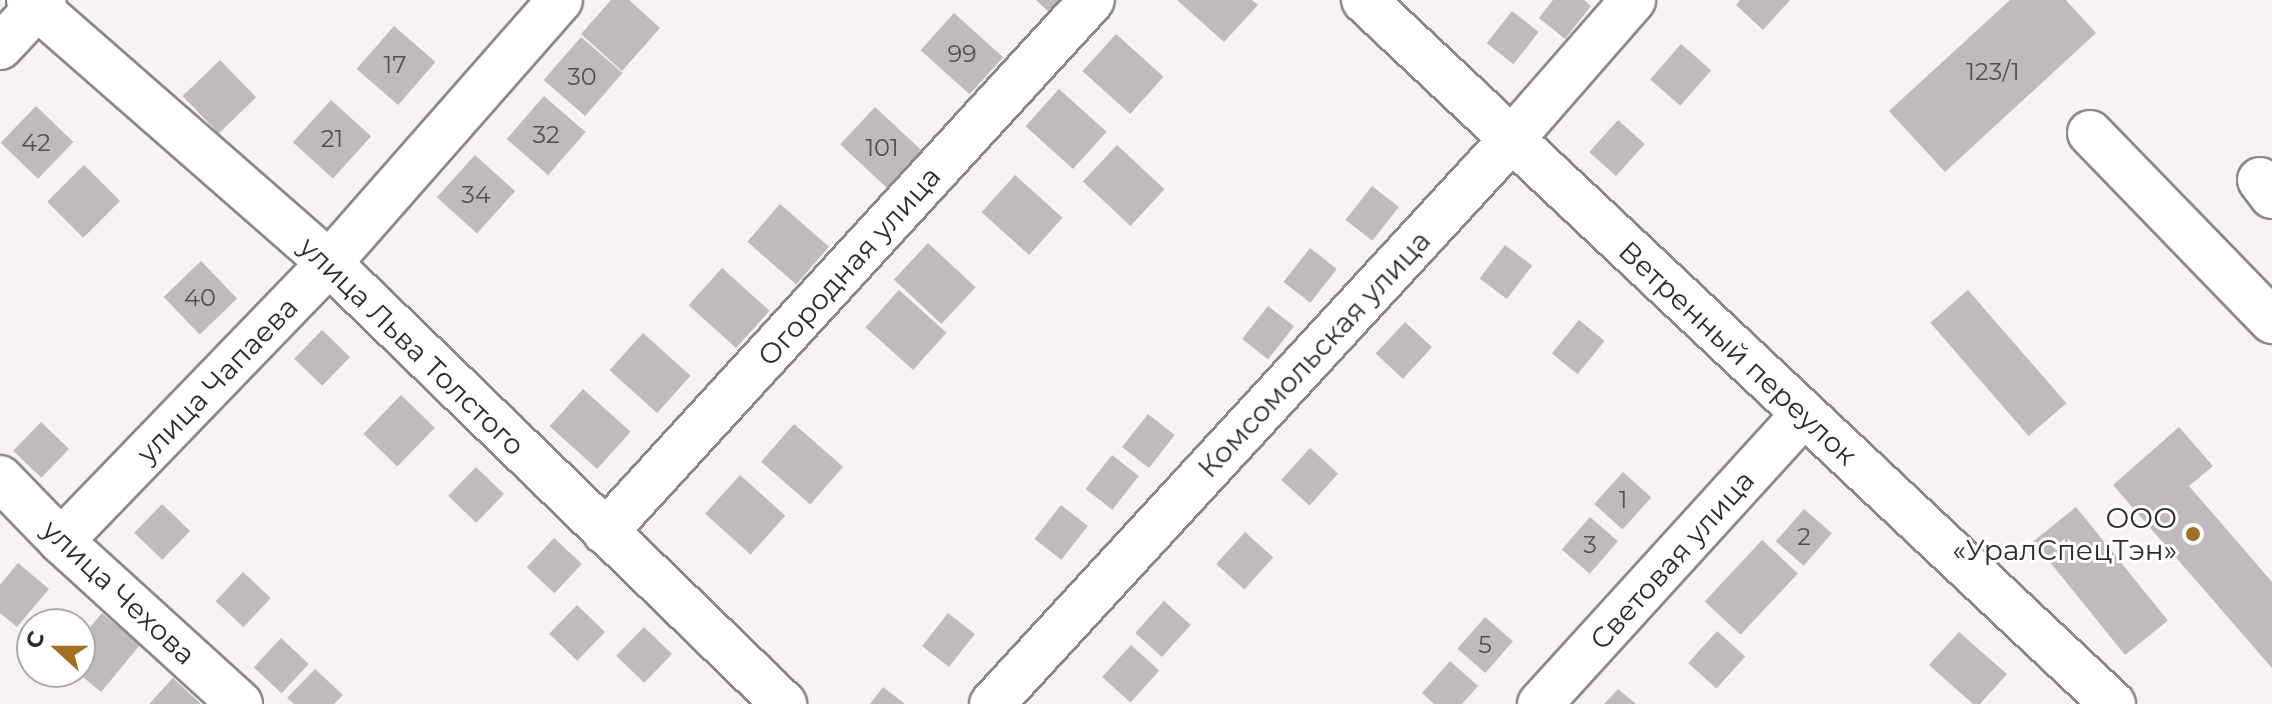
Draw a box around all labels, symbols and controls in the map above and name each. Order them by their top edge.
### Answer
house number: 99 [947,40,977,68]
house number: 17 [384,51,406,79]
house number: 123/1 [1966,58,2020,86]
house number: 30 [567,63,597,91]
house number: 32 [532,121,560,149]
house number: 21 [321,125,343,153]
house number: 42 [21,129,51,157]
house number: 101 [865,134,899,162]
street label: Огородная улица [751,159,947,373]
house number: 34 [461,181,491,209]
street label: Комсомольская улица [1191,224,1437,484]
street label: улица Льва Толстого [292,230,532,462]
street label: Ветренный переулок [1612,234,1864,472]
house number: 40 [184,284,216,312]
street label: улица Чапаева [130,290,304,470]
street label: Световая улица [1583,464,1761,656]
house number: 1 [1619,486,1627,514]
place label: ООО «УралСпецТэн» [1953,501,2177,567]
street label: улица Чехова [35,513,203,671]
house number: 2 [1797,523,1811,551]
marker: ООО «УралСпецТэн» [2184,525,2202,543]
house number: 3 [1583,531,1597,559]
north arrow [16,608,96,688]
text: С [20,628,50,652]
house number: 5 [1478,631,1492,659]

